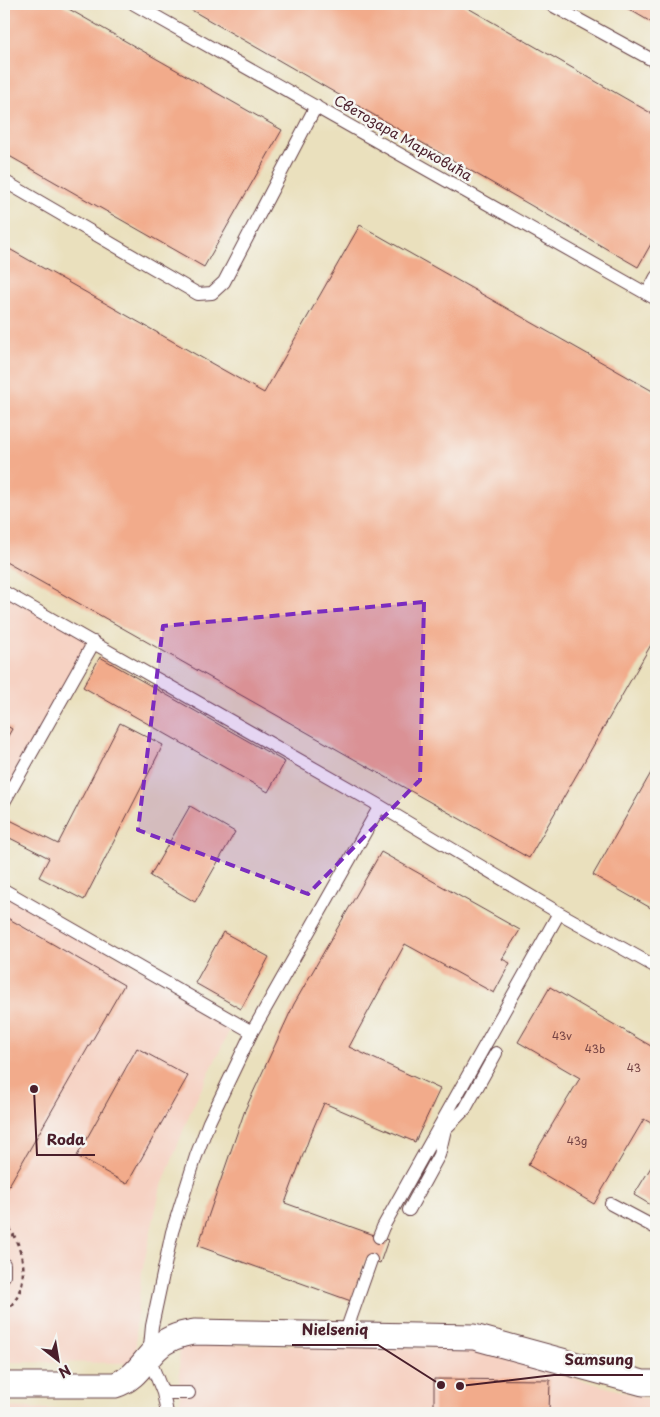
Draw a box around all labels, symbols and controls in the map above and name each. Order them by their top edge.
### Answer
street label: Светозара Марковића [330,89,476,186]
house number: 43v [552,1027,572,1044]
house number: 43b [585,1040,605,1057]
house number: 43 [627,1059,641,1076]
callout: Roda [37,1125,95,1155]
text: Roda [47,1127,86,1150]
house number: 43g [567,1132,587,1149]
callout: Nielseniq [292,1315,378,1345]
text: Nielseniq [302,1317,368,1340]
north arrow [32,1334,82,1384]
callout: Samsung [554,1345,643,1375]
text: Samsung [565,1347,633,1370]
text: N [55,1360,75,1383]

